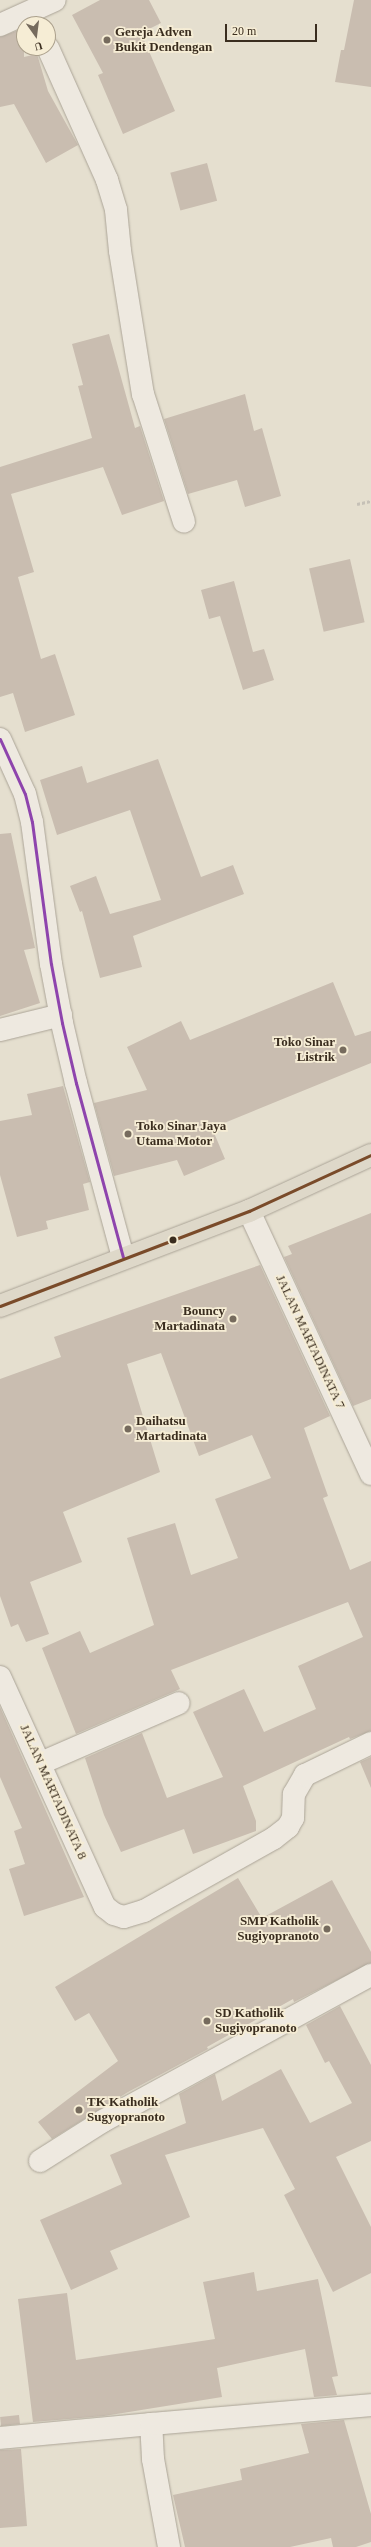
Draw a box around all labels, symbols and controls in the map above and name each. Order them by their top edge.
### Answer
north arrow [16,16,56,56]
scale bar [227,16,319,42]
text: 20 m [232,24,256,38]
place label: Gereja Adven Bukit Dendengan [115,25,212,56]
marker: Gereja Adven Bukit Dendengan [102,35,112,45]
text: U [33,40,44,53]
place label: Toko Sinar Listrik [274,1035,335,1066]
marker: Toko Sinar Listrik [338,1045,348,1055]
place label: Toko Sinar Jaya Utama Motor [136,1119,227,1150]
marker: Toko Sinar Jaya Utama Motor [123,1129,133,1139]
unlabelled marker [168,1235,178,1245]
street label: JALAN MARTADINATA 7 [272,1272,348,1412]
place label: Bouncy Martadinata [154,1304,225,1335]
marker: Bouncy Martadinata [228,1314,238,1324]
place label: Daihatsu Martadinata [136,1414,207,1445]
marker: Daihatsu Martadinata [123,1424,133,1434]
street label: JALAN MARTADINATA 8 [16,1722,90,1862]
place label: SMP Katholik Sugiyopranoto [237,1914,319,1945]
marker: SMP Katholik Sugiyopranoto [322,1924,332,1934]
place label: SD Katholik Sugiyopranoto [215,2006,297,2037]
marker: SD Katholik Sugiyopranoto [202,2016,212,2026]
place label: TK Katholik Sugyopranoto [87,2095,165,2126]
marker: TK Katholik Sugyopranoto [74,2105,84,2115]

